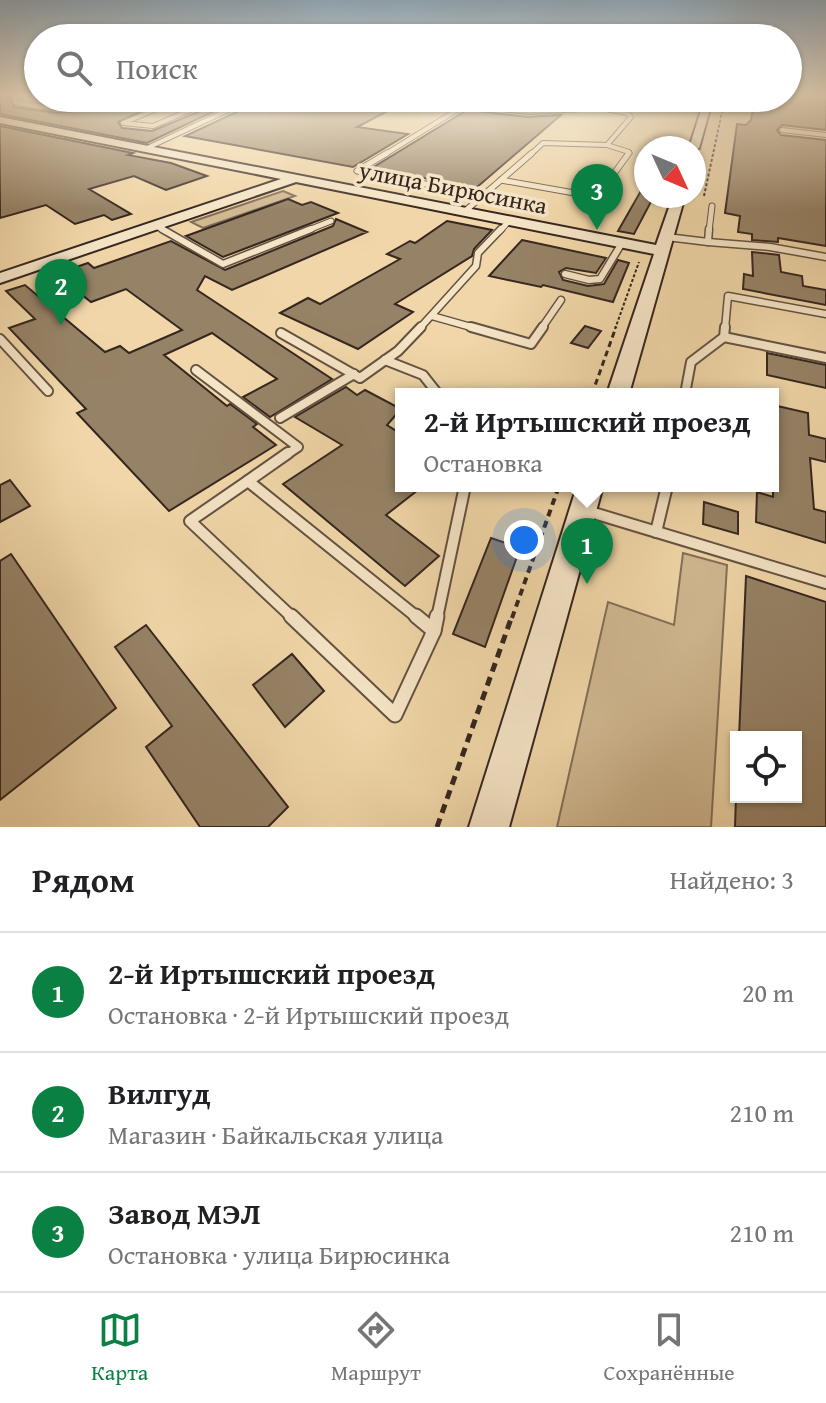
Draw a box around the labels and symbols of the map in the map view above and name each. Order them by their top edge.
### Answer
north arrow [634,136,706,208]
street label: улица Бирюсинка [355,152,551,223]
pin: 3 [571,164,623,230]
pin: 2 [35,259,87,325]
pin: 1 [561,518,613,584]
your location [504,520,544,560]

